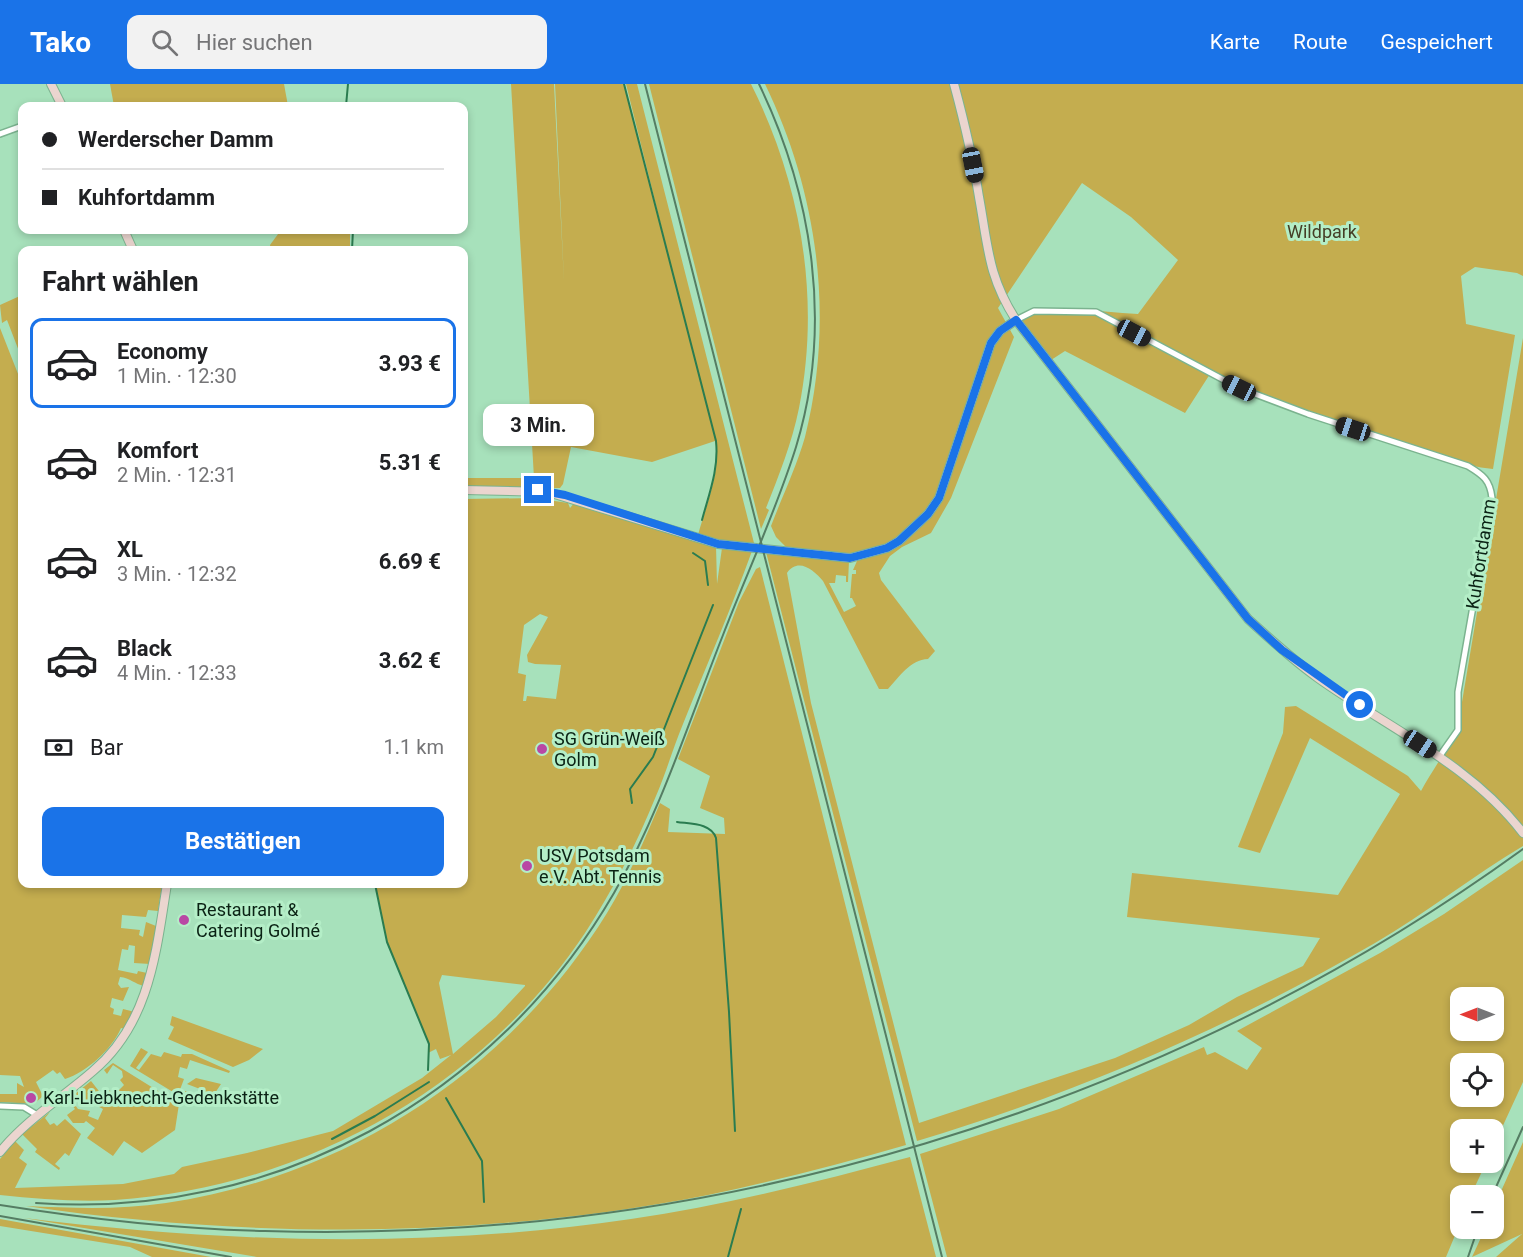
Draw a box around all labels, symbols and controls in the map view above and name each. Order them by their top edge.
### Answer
search box [127,15,547,69]
text: Tako [30,26,91,59]
icon: search [148,26,181,59]
text: Hier suchen [196,30,313,55]
text: Karte [1210,30,1260,54]
text: Route [1293,30,1347,54]
text: Gespeichert [1380,30,1493,54]
text: Werderscher Damm [78,127,274,152]
car [961,146,985,184]
text: Kuhfortdamm [78,185,215,210]
park label: Wildpark [1287,221,1358,242]
text: Fahrt wählen [42,266,199,298]
car [1114,317,1154,349]
icon: car [45,336,99,390]
text: Economy [117,339,208,364]
text: 3.93 € [379,351,441,376]
text: 1 Min. · 12:30 [117,364,237,388]
car [1219,372,1259,404]
callout: 3 Min. [482,403,594,445]
text: 3 Min. [510,413,567,437]
car [1333,415,1373,443]
icon: car [45,435,99,489]
text: Komfort [117,438,199,463]
text: 5.31 € [379,450,441,475]
text: 2 Min. · 12:31 [117,463,237,487]
route end [524,476,551,503]
street label: Kuhfortdamm [1461,497,1500,611]
icon: car [45,534,99,588]
text: XL [117,537,143,562]
text: 6.69 € [379,549,441,574]
text: 3 Min. · 12:32 [117,562,237,586]
icon: car [45,633,99,687]
text: Black [117,636,172,661]
text: 3.62 € [379,648,441,673]
text: 4 Min. · 12:33 [117,661,237,685]
route start [1346,691,1373,718]
car [1400,727,1440,761]
place label: SG Grün-Weiß Golm [554,728,665,770]
icon: cash [42,731,75,764]
text: Bar [90,735,123,760]
text: 1.1 km [384,735,444,759]
marker: SG Grün-Weiß Golm [535,742,549,756]
button: Bestätigen [42,807,444,876]
place label: USV Potsdam e.V. Abt. Tennis [539,845,662,887]
marker: USV Potsdam e.V. Abt. Tennis [520,859,534,873]
place label: Restaurant & Catering Golmé [196,899,320,941]
marker: Restaurant & Catering Golmé [177,913,191,927]
north arrow [1450,987,1504,1041]
map controls [1450,987,1504,1239]
button: locate [1450,1053,1504,1107]
place label: Karl-Liebknecht-Gedenkstätte [43,1087,279,1108]
marker: Karl-Liebknecht-Gedenkstätte [24,1091,38,1105]
button: + [1450,1119,1504,1173]
button: − [1450,1185,1504,1239]

